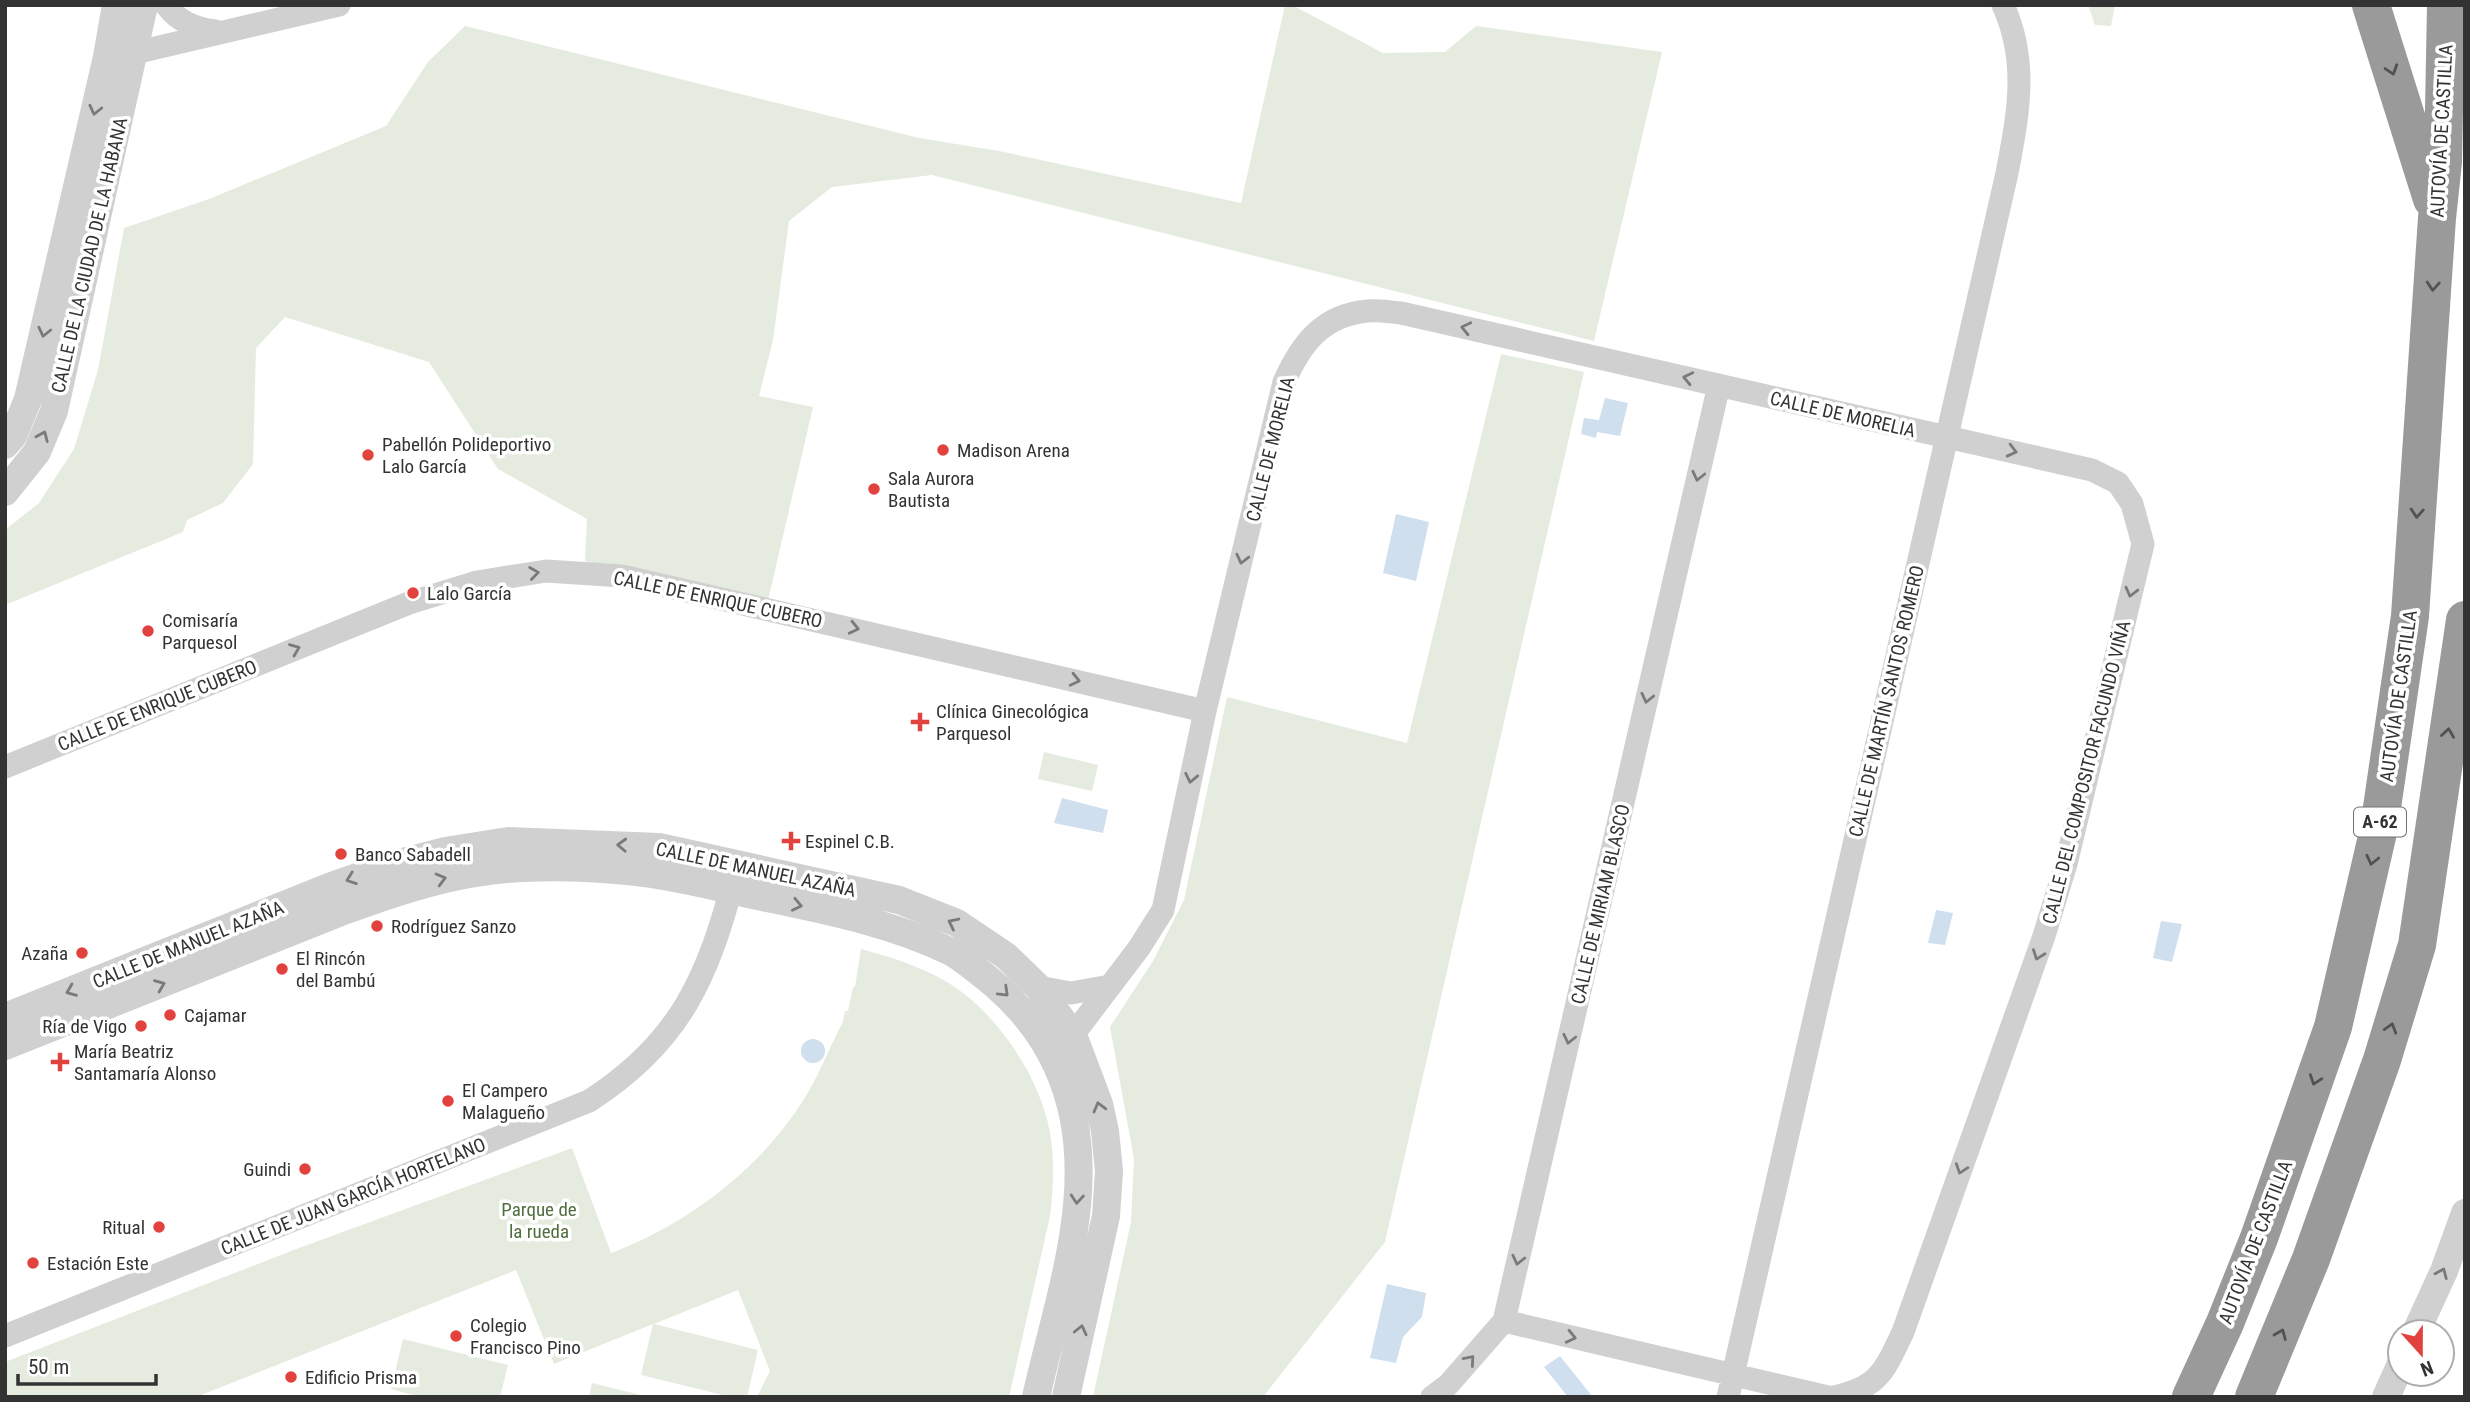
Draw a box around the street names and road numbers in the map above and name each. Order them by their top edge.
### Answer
street label: AUTOVÍA DE CASTILLA [2425,44,2458,218]
street label: CALLE DE LA CIUDAD DE LA HABANA [47,115,132,395]
street label: CALLE DE MORELIA [1241,374,1300,524]
street label: CALLE DE MORELIA [1768,387,1918,442]
street label: CALLE DE MARTÍN SANTOS ROMERO [1844,563,1929,839]
street label: CALLE DE ENRIQUE CUBERO [611,566,824,633]
street label: AUTOVÍA DE CASTILLA [2375,609,2422,783]
street label: CALLE DEL COMPOSITOR FACUNDO VIÑA [2038,618,2135,926]
street label: CALLE DE ENRIQUE CUBERO [54,655,260,756]
street label: CALLE DE MIRIAM BLASCO [1566,802,1635,1006]
road number: A-62 [2354,808,2406,836]
street label: CALLE DE MANUEL AZAÑA [654,837,858,902]
street label: CALLE DE MANUEL AZAÑA [89,896,287,993]
street label: CALLE DE JUAN GARCÍA HORTELANO [217,1133,489,1260]
street label: AUTOVÍA DE CASTILLA [2214,1157,2297,1327]

